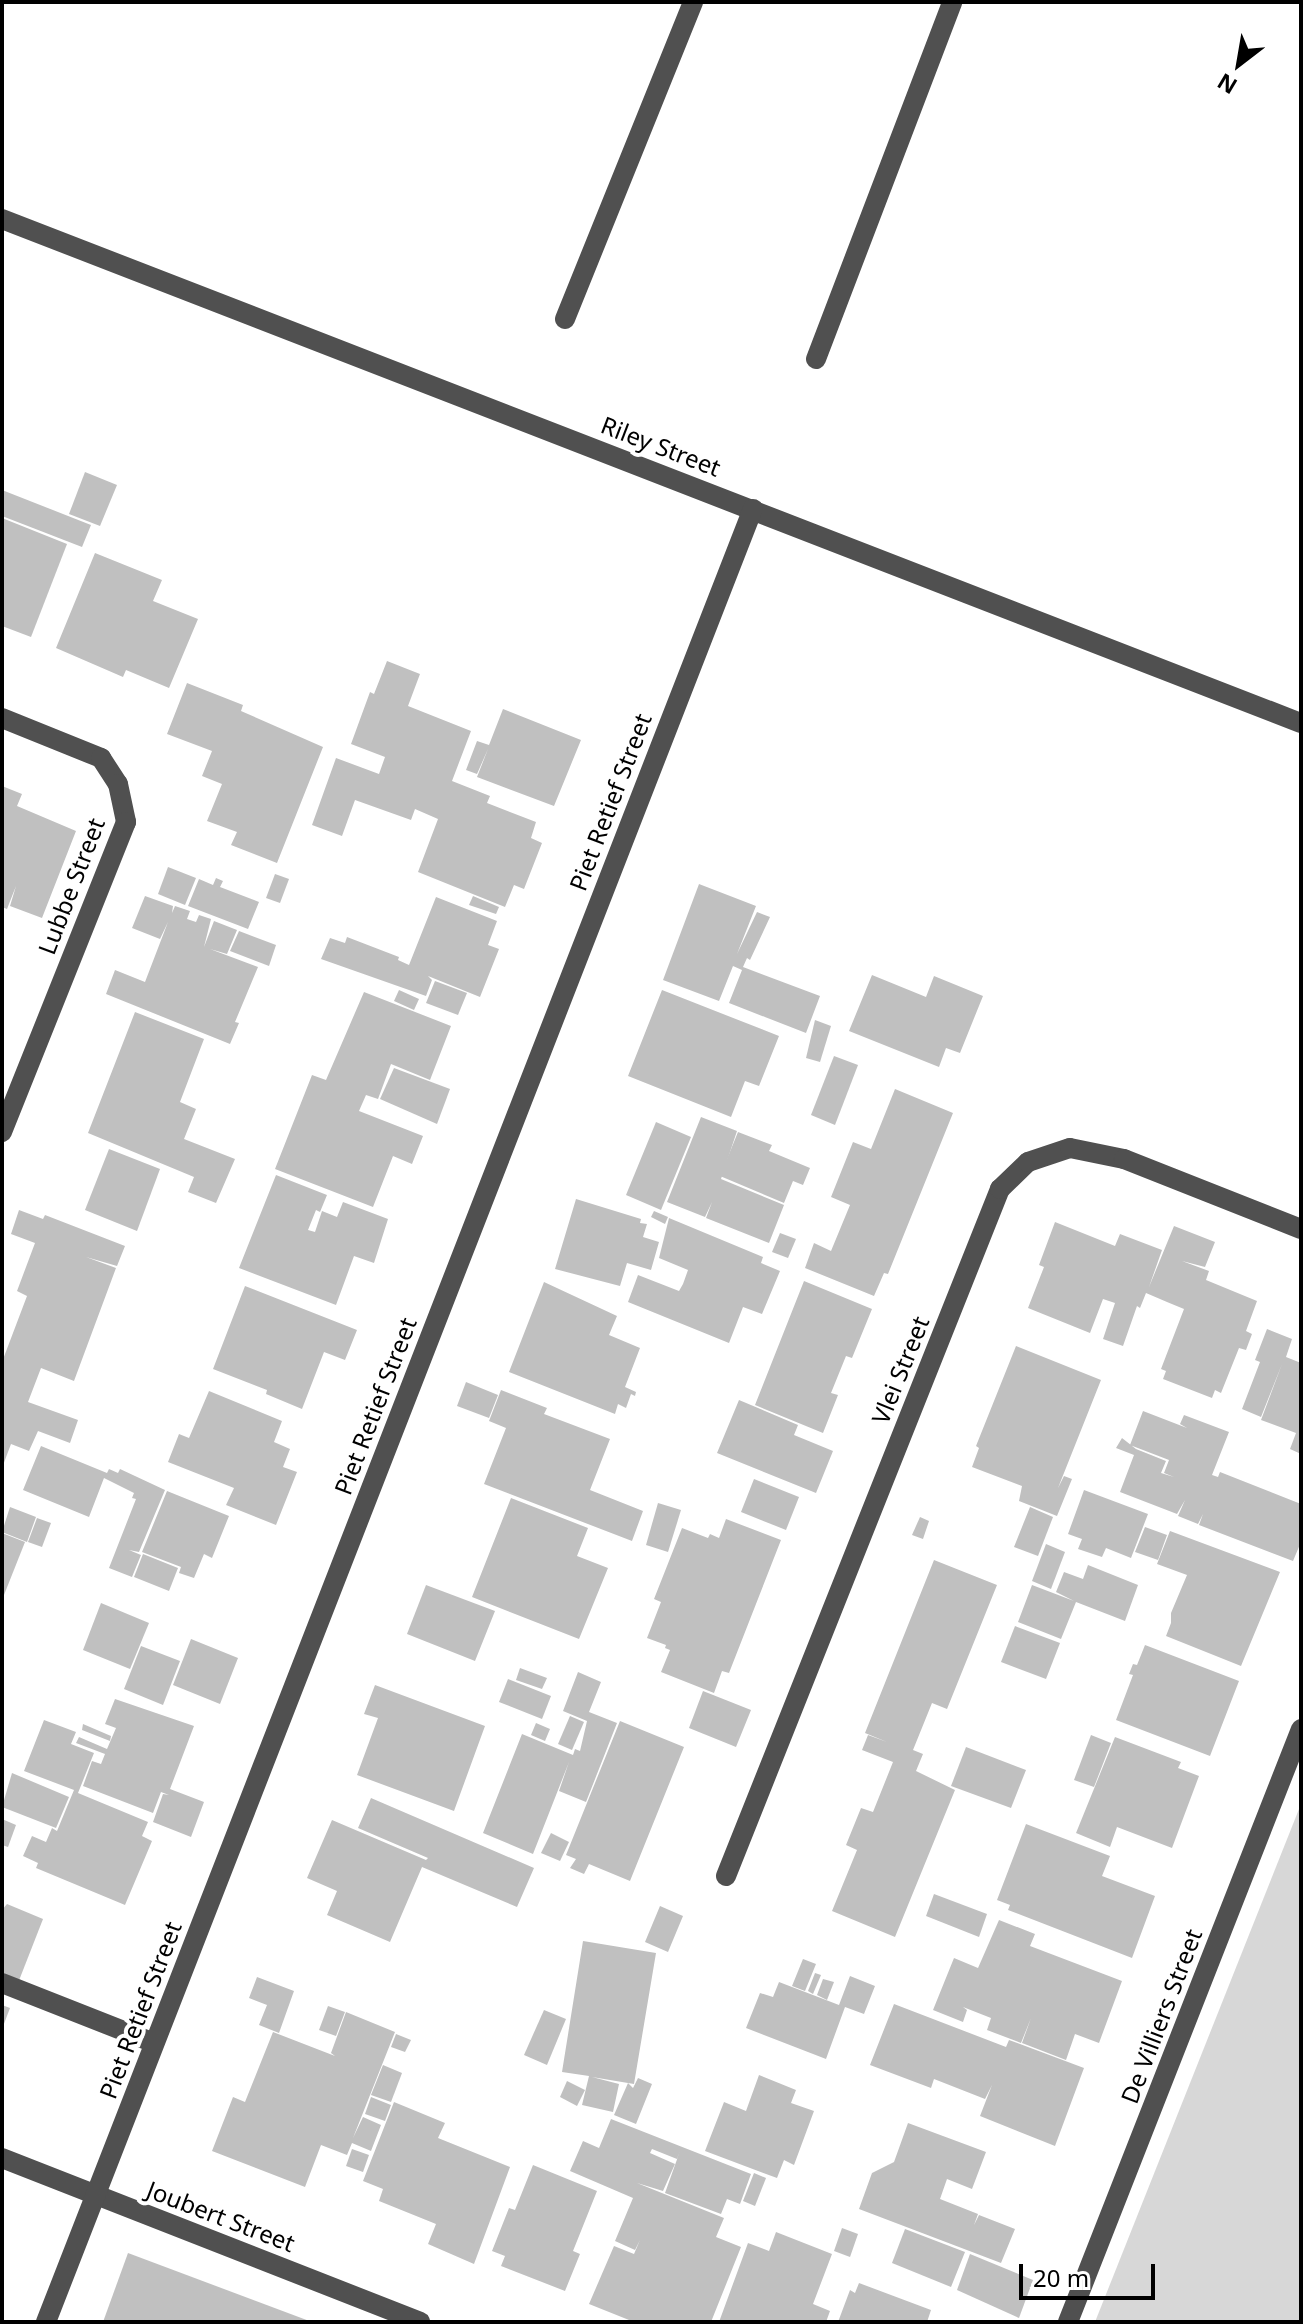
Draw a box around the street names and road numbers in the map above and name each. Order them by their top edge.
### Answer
street label: Riley Street [597,410,725,482]
street label: Piet Retief Street [563,709,657,895]
street label: Lubbe Street [32,814,110,958]
street label: Vlei Street [865,1312,935,1428]
street label: Piet Retief Street [328,1313,422,1499]
street label: Piet Retief Street [93,1917,187,2103]
street label: De Villiers Street [1114,1925,1208,2107]
street label: Joubert Street [143,2175,299,2257]

